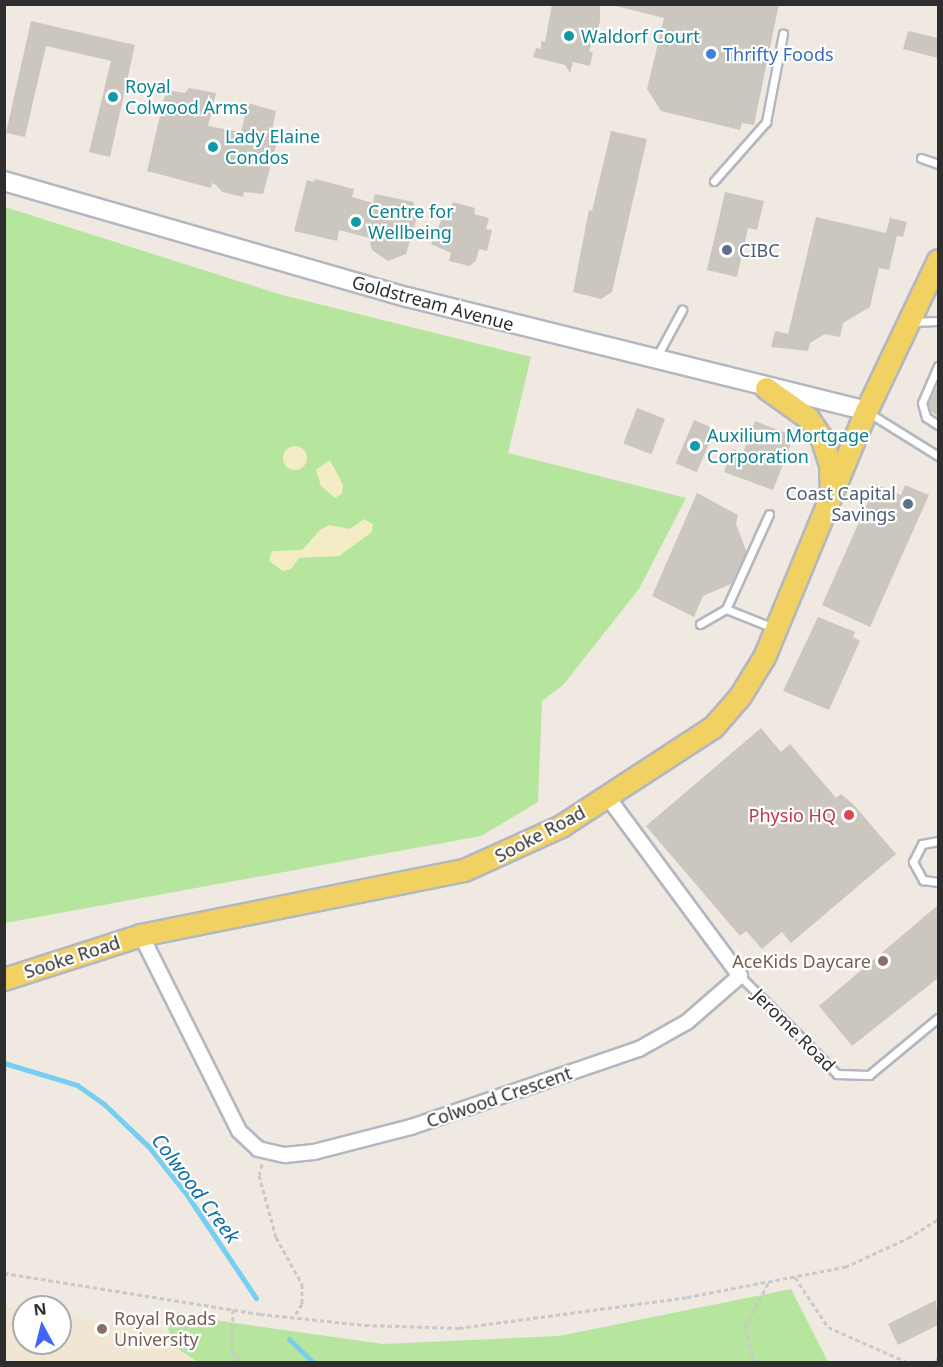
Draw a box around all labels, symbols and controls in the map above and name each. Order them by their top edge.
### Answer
place label: Waldorf Court [581,25,700,47]
marker: Waldorf Court [562,29,576,43]
place label: Thrifty Foods [723,43,834,65]
marker: Thrifty Foods [704,47,718,61]
place label: Royal Colwood Arms [125,76,248,118]
marker: Royal Colwood Arms [106,90,120,104]
place label: Lady Elaine Condos [225,126,320,168]
marker: Lady Elaine Condos [206,140,220,154]
place label: Centre for Wellbeing [368,201,454,244]
marker: Centre for Wellbeing [349,215,363,229]
place label: CIBC [739,239,780,261]
marker: CIBC [720,243,734,257]
street label: Goldstream Avenue [350,271,516,335]
place label: Auxilium Mortgage Corporation [707,425,869,468]
marker: Auxilium Mortgage Corporation [688,439,702,453]
place label: Coast Capital Savings [785,483,896,526]
marker: Coast Capital Savings [901,497,915,511]
street label: Sooke Road [491,801,589,867]
place label: Physio HQ [749,804,836,826]
marker: Physio HQ [840,806,858,824]
street label: Sooke Road [21,931,123,983]
place label: AceKids Daycare [732,950,871,972]
marker: AceKids Daycare [876,954,890,968]
street label: Jerome Road [748,984,840,1076]
street label: Colwood Crescent [424,1062,574,1132]
water label: Colwood Creek [147,1128,245,1248]
north arrow [12,1295,72,1355]
text: N [32,1297,48,1321]
place label: Royal Roads University [114,1308,216,1350]
marker: Royal Roads University [95,1322,109,1336]

